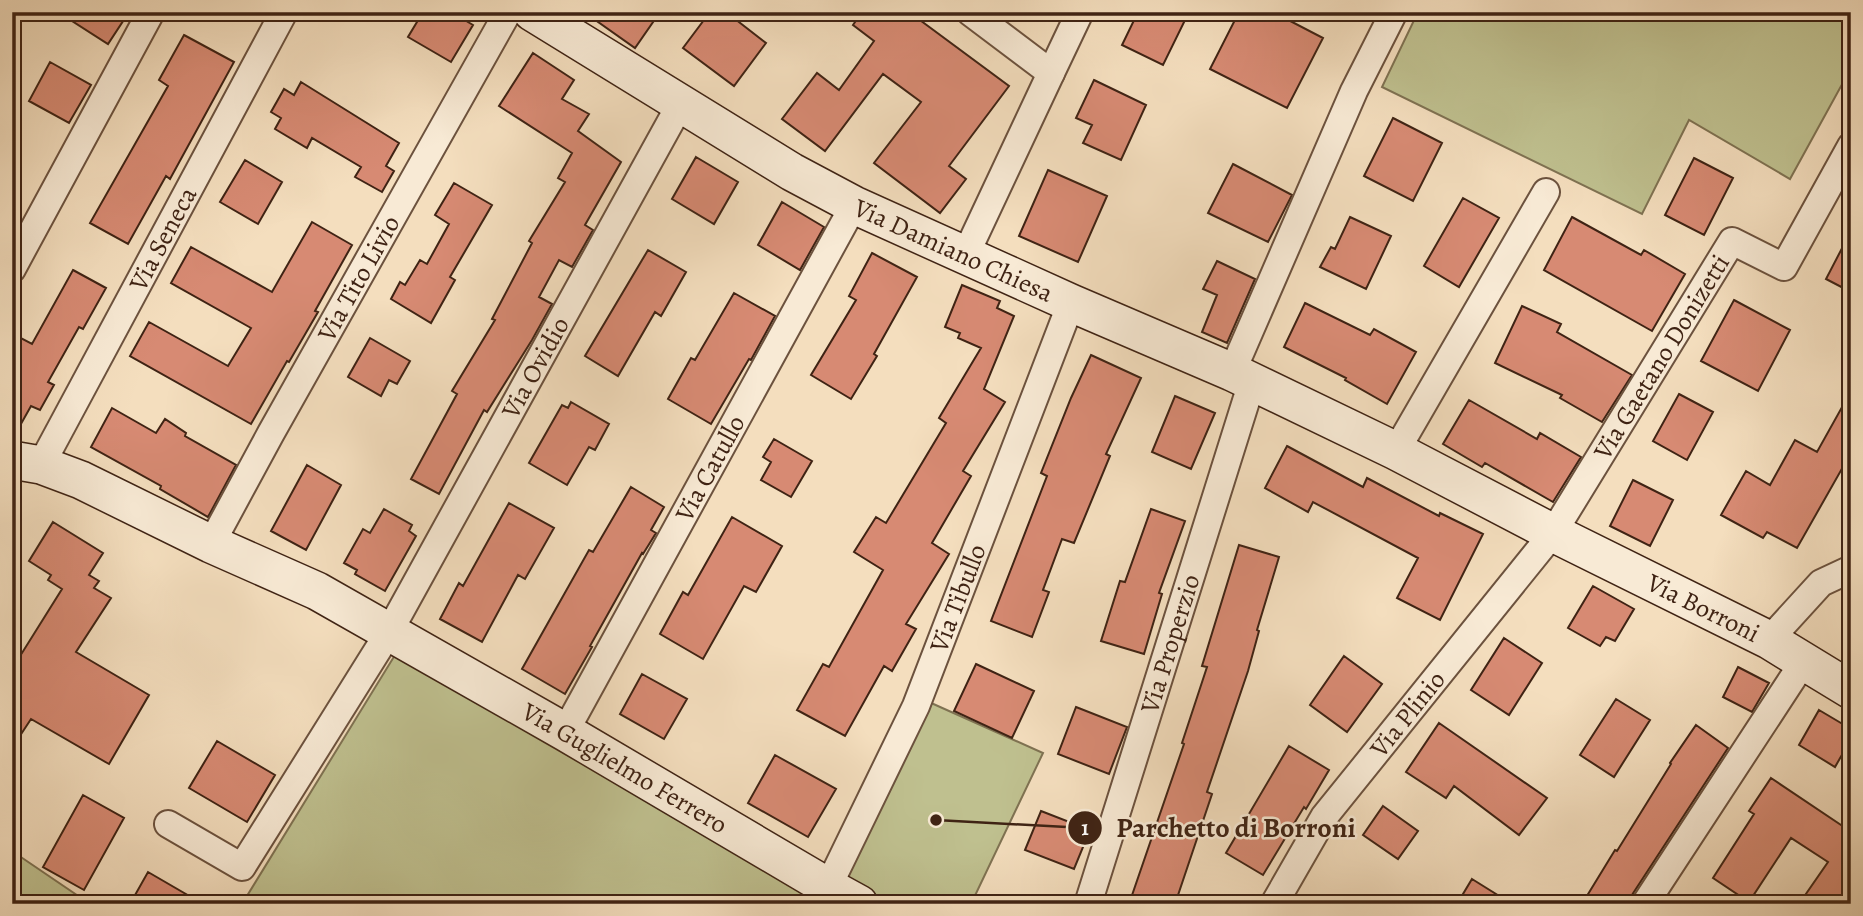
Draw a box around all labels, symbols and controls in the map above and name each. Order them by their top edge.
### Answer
street label: Via Seneca [120,180,205,298]
street label: Via Damiano Chiesa [848,189,1059,310]
street label: Via Tito Livio [308,209,408,348]
street label: Via Gaetano Donizetti [1584,248,1737,467]
street label: Via Ovidio [492,310,577,425]
street label: Via Catullo [666,409,753,528]
street label: Via Tibullo [921,539,994,658]
street label: Via Borroni [1640,564,1766,650]
street label: Via Properzio [1131,570,1208,718]
street label: Via Plinio [1361,663,1453,765]
street label: Via Guglielmo Ferrero [515,693,734,842]
callout: Parchetto di Borroni [1068,803,1370,852]
text: Parchetto di Borroni [1116,809,1356,847]
text: 1 [1081,814,1089,842]

